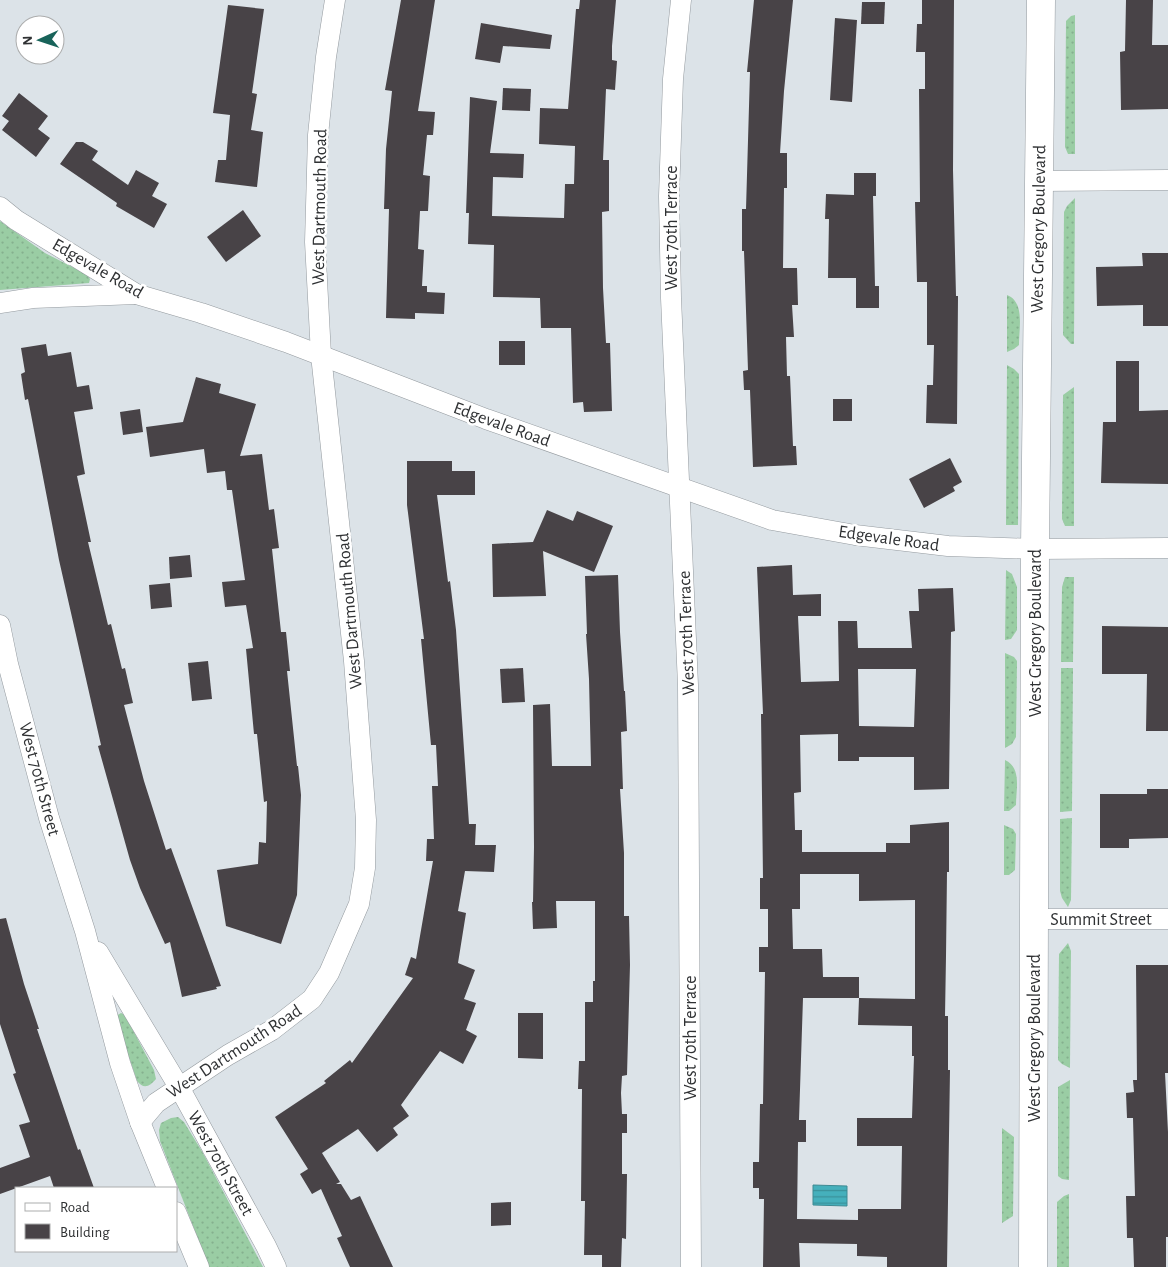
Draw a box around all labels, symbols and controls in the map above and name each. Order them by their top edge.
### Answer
north arrow [15,15,65,65]
text: N [21,35,35,46]
street label: West Dartmouth Road [310,129,330,285]
street label: West Gregory Boulevard [1029,145,1049,313]
street label: West 70th Terrace [663,166,681,290]
street label: Edgevale Road [49,236,146,302]
street label: Edgevale Road [451,399,553,451]
street label: Edgevale Road [837,523,941,555]
street label: West Dartmouth Road [334,532,366,690]
street label: West Gregory Boulevard [1027,549,1045,717]
street label: West 70th Terrace [676,570,698,696]
street label: West 70th Street [15,721,63,838]
street label: Summit Street [1050,911,1152,929]
street label: West Gregory Boulevard [1026,954,1044,1122]
street label: West 70th Terrace [682,976,700,1100]
street label: West Dartmouth Road [164,1002,305,1102]
street label: West 70th Street [184,1108,256,1219]
legend [15,1187,178,1252]
text: Road [60,1200,90,1215]
text: Building [60,1225,110,1240]

